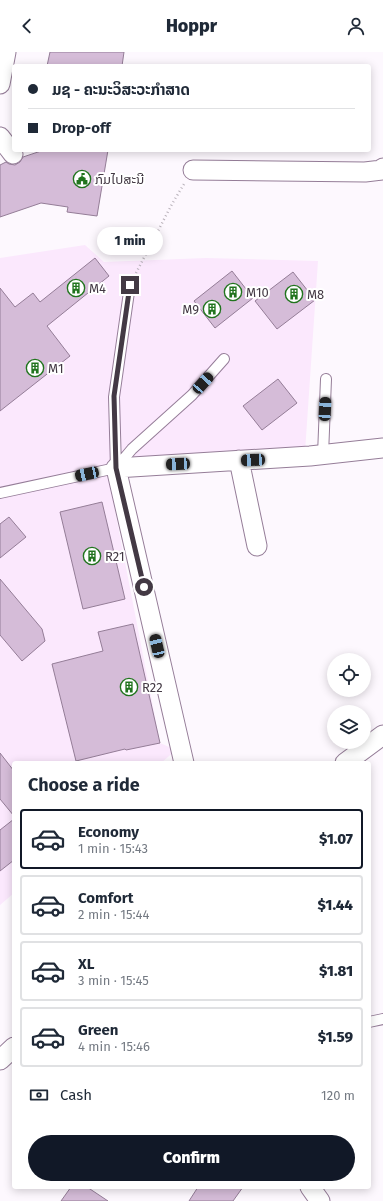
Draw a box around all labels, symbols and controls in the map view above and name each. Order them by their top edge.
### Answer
icon: back [16,15,38,37]
text: Hoppr [166,15,217,37]
icon: person [345,15,367,37]
text: ມຊ - ຄະນະວິສະວະກຳສາດ [52,81,190,99]
text: Drop-off [52,119,111,137]
public building icon: ກົມໄປສະນີ [72,169,92,189]
place label: ກົມໄປສະນີ [95,172,144,187]
callout: 1 min [97,227,163,255]
text: 1 min [114,233,146,248]
route end [121,276,139,294]
building icon: M4 [66,278,86,298]
place label: M4 [89,281,106,296]
building icon: M10 [223,282,243,302]
building icon: M8 [284,284,304,304]
place label: M10 [246,285,269,300]
place label: M8 [307,287,324,302]
building icon: M9 [202,299,222,319]
place label: M9 [182,302,199,317]
building icon: M1 [25,358,45,378]
place label: M1 [48,361,64,376]
car [191,370,215,396]
car [318,397,332,421]
car [241,453,265,467]
car [166,457,190,471]
car [74,466,100,482]
building icon: R21 [82,546,102,566]
place label: R21 [105,549,125,564]
route start [135,578,153,596]
car [148,633,166,659]
map controls [327,653,371,749]
button: locate [327,653,371,697]
building icon: R22 [119,677,139,697]
place label: R22 [142,680,163,695]
button: layers [327,705,371,749]
text: Choose a ride [28,774,140,796]
icon: car [30,821,66,857]
text: Economy [78,823,139,841]
text: $1.07 [319,830,353,848]
text: 1 min · 15:43 [78,841,148,856]
icon: car [30,887,66,923]
text: Comfort [78,889,134,907]
text: $1.44 [318,896,353,914]
text: 2 min · 15:44 [78,907,149,922]
icon: car [30,953,66,989]
text: XL [78,955,94,973]
text: $1.81 [319,962,353,980]
text: 3 min · 15:45 [78,973,149,988]
icon: car [30,1019,66,1055]
text: Green [78,1021,118,1039]
text: $1.59 [318,1028,353,1046]
text: 4 min · 15:46 [78,1039,150,1054]
icon: cash [28,1084,50,1106]
text: Cash [60,1086,92,1104]
text: 120 m [321,1088,355,1103]
button: Confirm [28,1135,355,1181]

